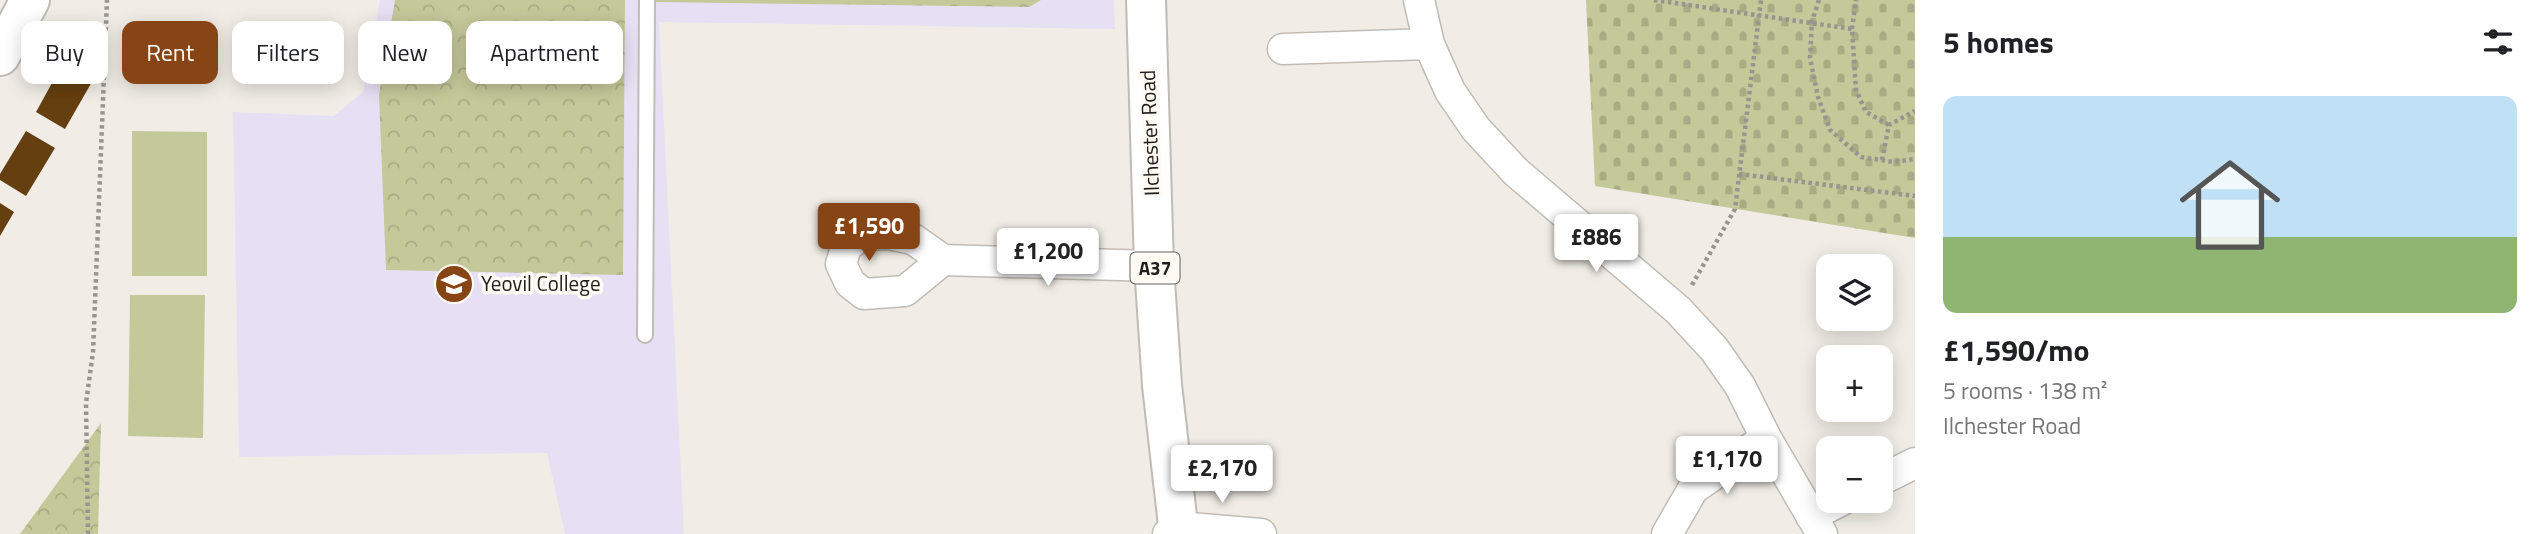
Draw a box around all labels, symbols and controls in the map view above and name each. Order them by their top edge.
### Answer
text: 5 homes [1943,19,2054,65]
chip: Buy [21,21,108,84]
chip: Rent [122,21,218,84]
chip: Filters [232,21,344,84]
chip: New [358,21,452,84]
chip: Apartment [466,21,623,84]
icon: filters [2479,23,2517,61]
street label: Ilchester Road [1131,69,1167,197]
icon: home [2167,142,2293,268]
pin: £1,590 [812,204,926,263]
text: £1,590 [834,208,904,243]
pin: £886 [1555,215,1637,274]
text: £886 [1570,219,1622,254]
pin: £1,200 [991,229,1105,288]
text: £1,200 [1013,233,1083,268]
road number: A37 [1130,252,1180,284]
map controls [1816,254,1893,513]
button: layers [1816,254,1893,331]
school or university icon: Yeovil College [433,263,475,305]
place label: Yeovil College [481,267,601,299]
text: £1,590/mo [1943,327,2089,373]
button: + [1816,345,1893,422]
text: 5 rooms · 138 m² [1943,373,2107,408]
text: Ilchester Road [1943,408,2081,443]
pin: £1,170 [1670,436,1784,496]
button: − [1816,436,1893,513]
text: £1,170 [1692,441,1762,476]
pin: £2,170 [1165,446,1279,505]
text: £2,170 [1187,450,1257,485]

